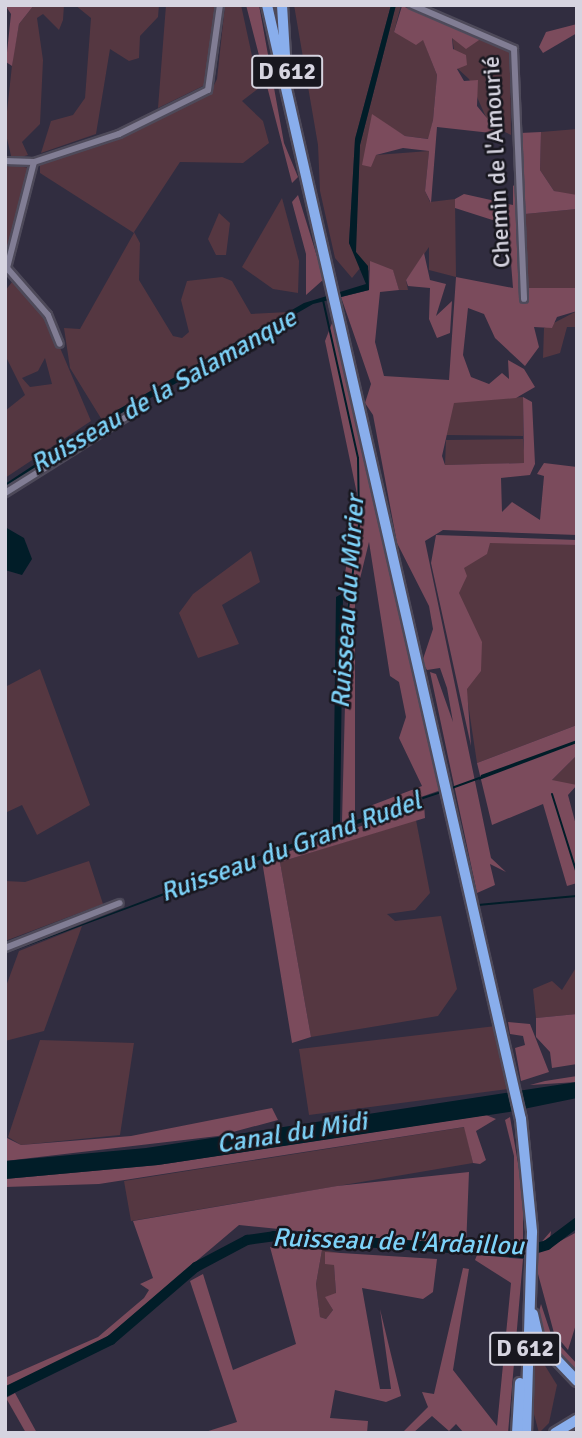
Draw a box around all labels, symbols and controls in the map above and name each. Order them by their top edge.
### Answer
road number: D 612 [250,53,324,92]
street label: Chemin de l'Amourié [477,55,517,269]
water label: Ruisseau de la Salamanque [26,303,302,481]
water label: Ruisseau du Mûrier [326,494,372,710]
water label: Ruisseau du Grand Rudel [156,786,426,910]
water label: Canal du Midi [215,1107,369,1161]
water label: Ruisseau de l'Ardaillou [272,1223,524,1263]
road number: D 612 [488,1330,562,1368]

